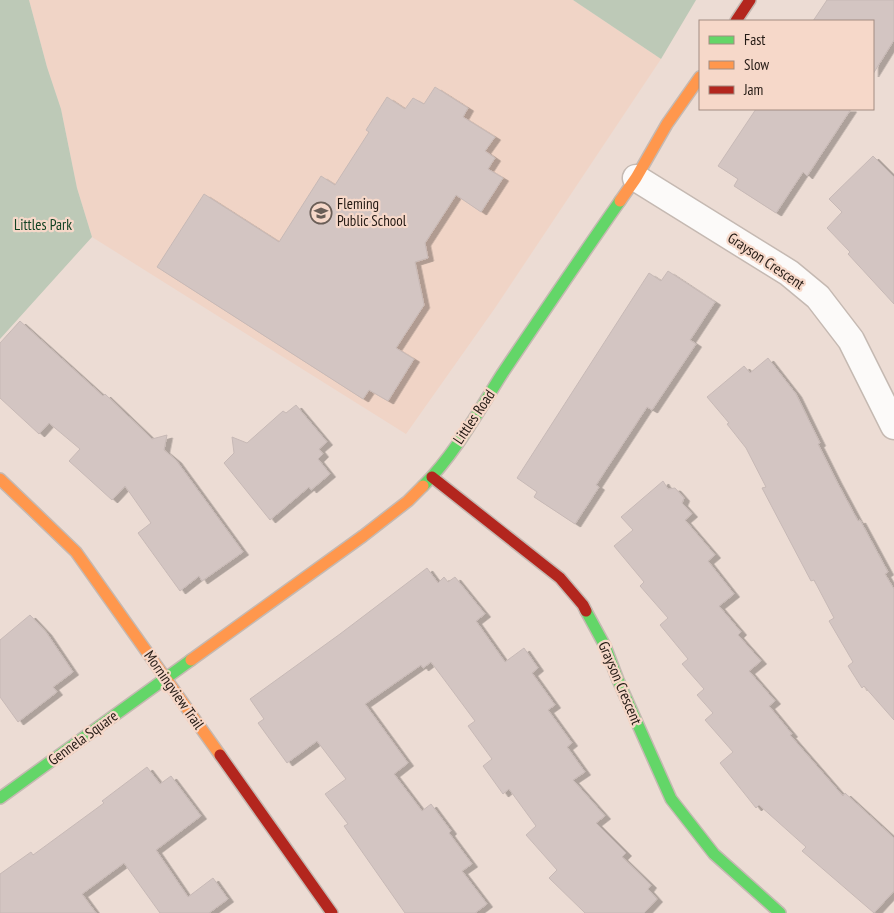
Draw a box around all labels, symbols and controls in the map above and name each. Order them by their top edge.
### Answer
legend [699,20,874,110]
text: Fast [744,30,765,49]
text: Slow [744,55,769,74]
text: Jam [743,80,763,99]
place label: Fleming Public School [337,194,407,230]
school or university icon: Fleming Public School [309,201,333,225]
park label: Littles Park [14,215,72,234]
street label: Grayson Crescent [724,228,808,293]
street label: Littles Road [449,386,499,447]
street label: Grayson Crescent [594,638,646,727]
street label: Morningview Trail [140,647,209,733]
street label: Gennela Square [44,706,121,769]

